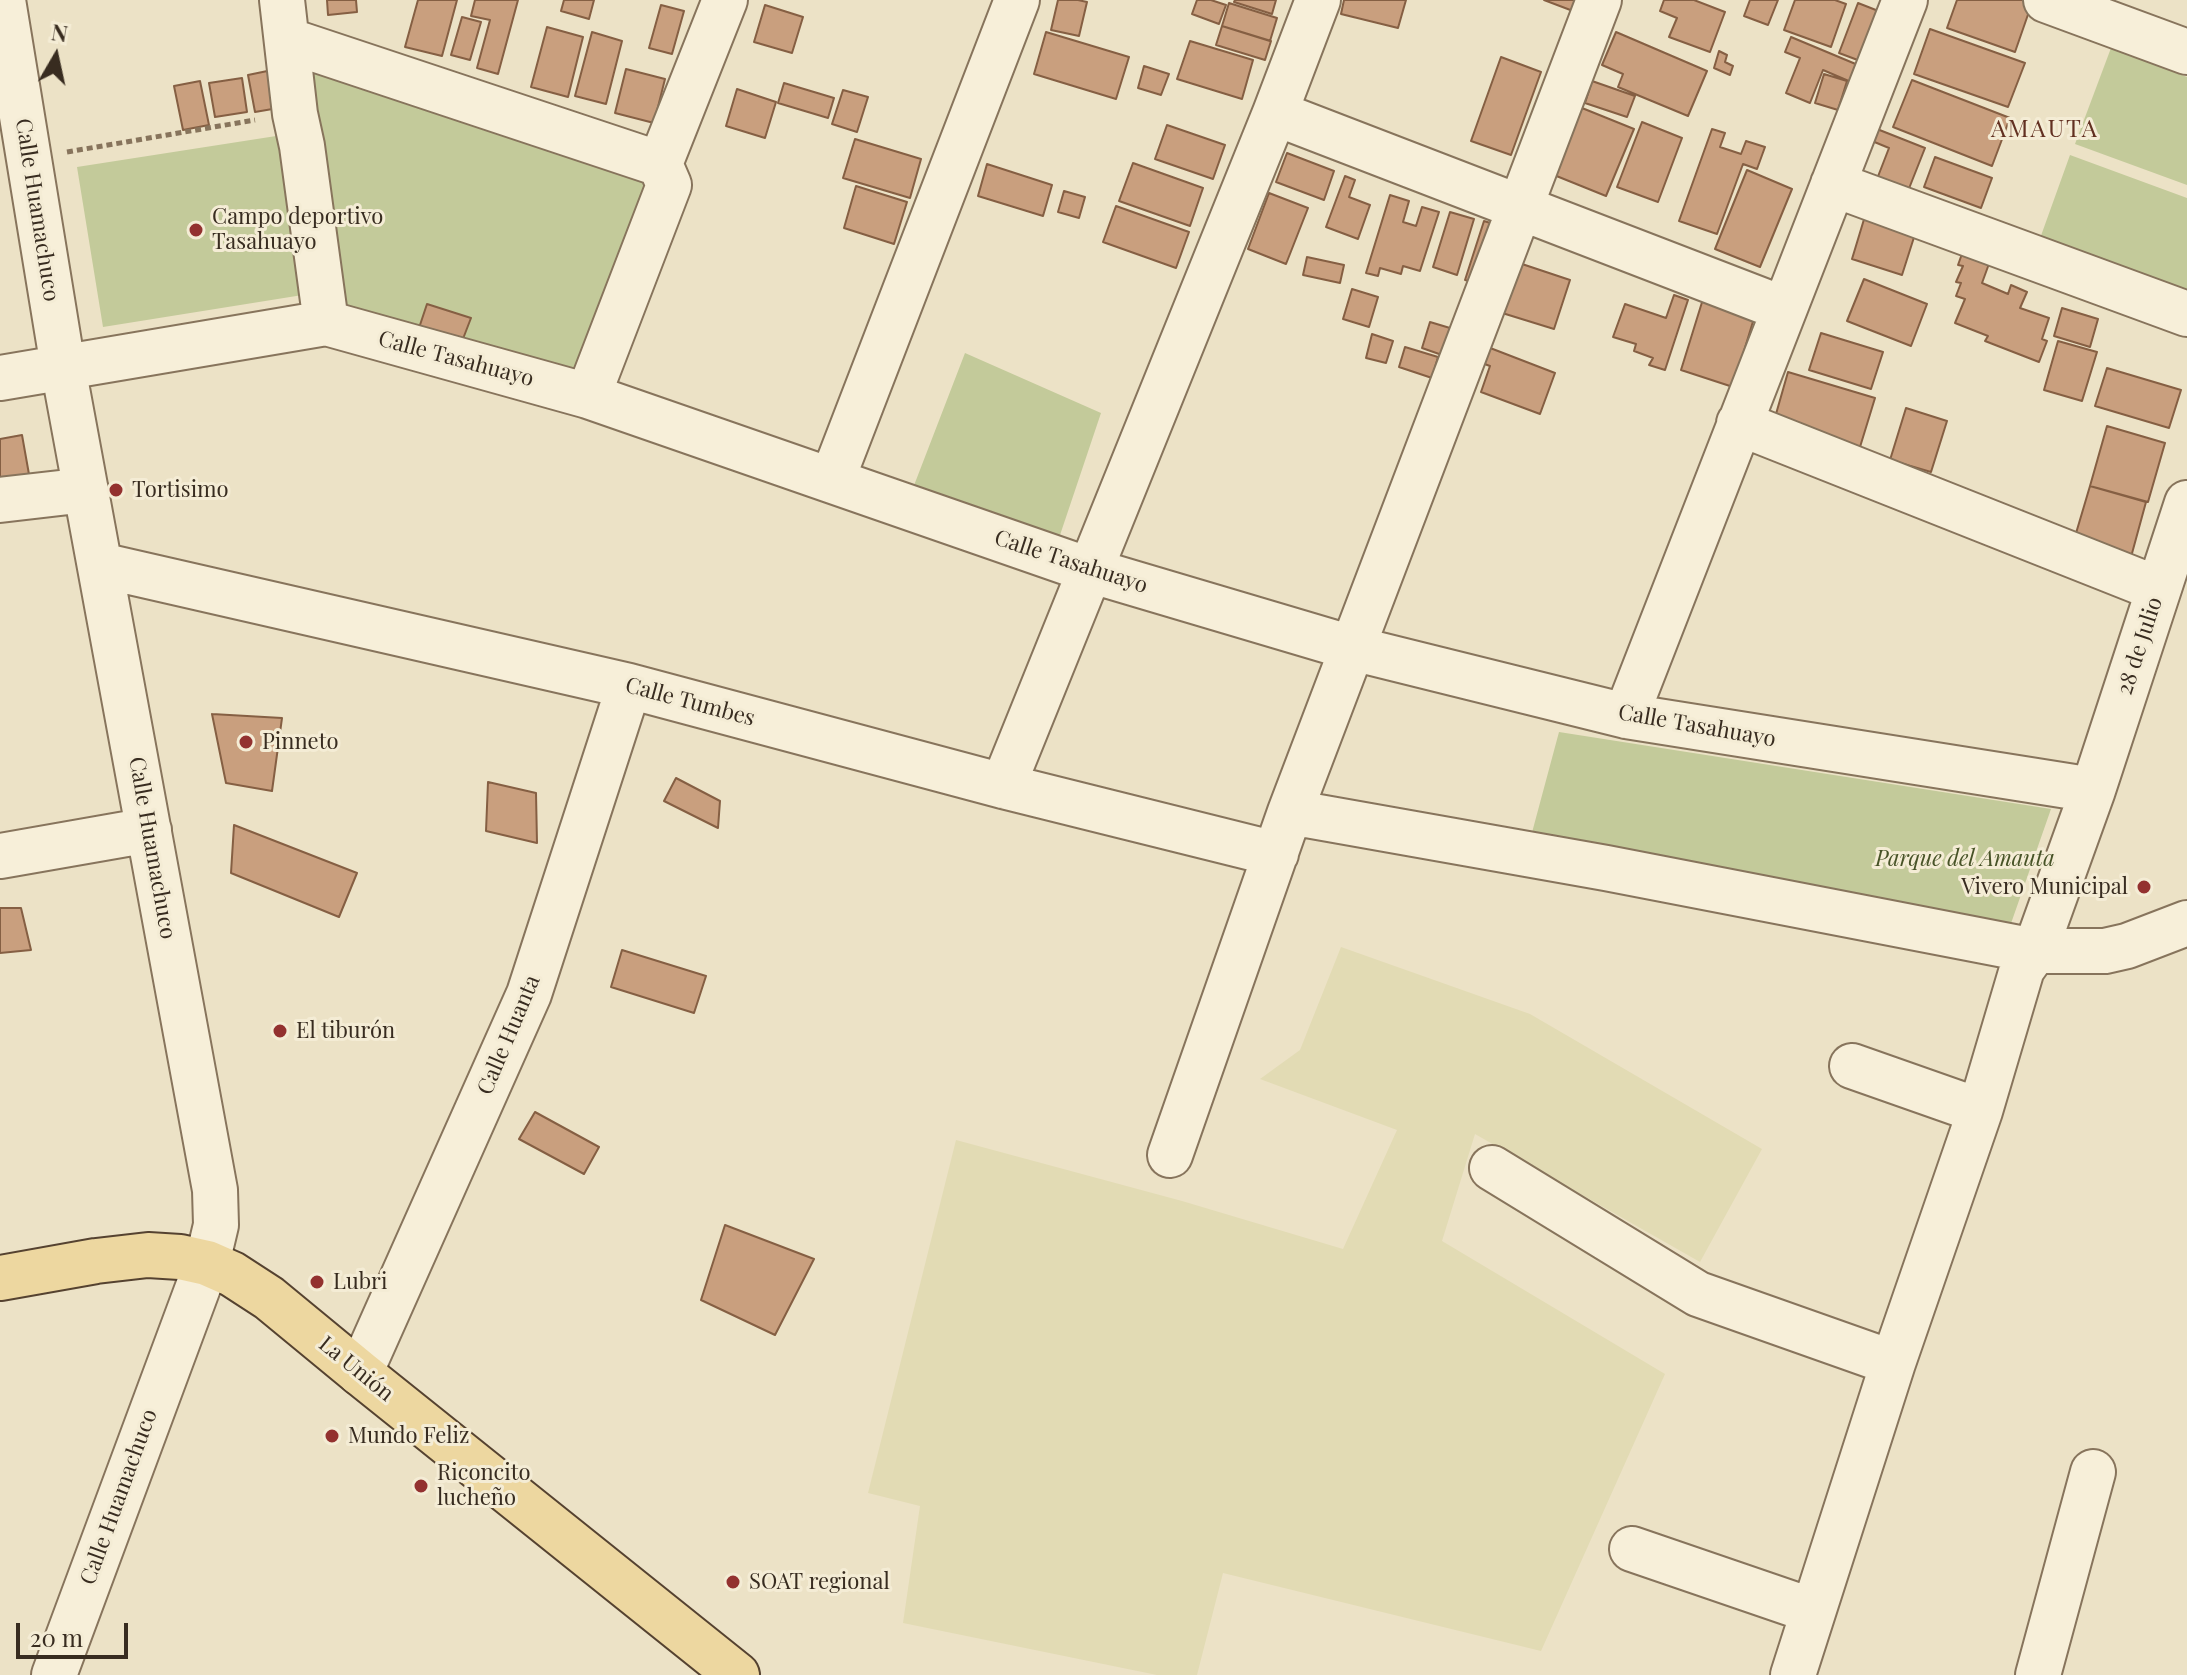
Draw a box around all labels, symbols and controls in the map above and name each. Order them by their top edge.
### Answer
north arrow [16,16,96,96]
text: N [50,16,70,48]
district label: AMAUTA [1991,116,2099,144]
street label: Calle Huamachuco [10,117,64,303]
place label: Campo deportivo Tasahuayo [212,204,383,256]
marker: Campo deportivo Tasahuayo [187,221,205,239]
street label: Calle Tasahuayo [375,326,537,392]
place label: Tortisimo [132,477,229,503]
marker: Tortisimo [107,481,125,499]
street label: Calle Tasahuayo [991,525,1151,599]
street label: 28 de Julio [2112,594,2168,698]
street label: Calle Tumbes [622,672,758,732]
street label: Calle Tasahuayo [1616,699,1778,753]
place label: Pinneto [262,729,339,755]
marker: Pinneto [237,733,255,751]
street label: Calle Huamachuco [123,755,181,941]
park label: Parque del Amauta [1875,846,2055,872]
place label: Vivero Municipal [1961,874,2128,900]
marker: Vivero Municipal [2135,878,2153,896]
street label: Calle Huanta [472,971,546,1099]
place label: El tiburón [296,1018,395,1044]
marker: El tiburón [271,1022,289,1040]
place label: Lubri [333,1269,387,1295]
marker: Lubri [308,1273,326,1291]
street label: La Unión [313,1331,399,1407]
street label: Calle Huamachuco [75,1406,163,1588]
place label: Mundo Feliz [348,1423,469,1449]
marker: Mundo Feliz [323,1427,341,1445]
place label: Riconcito lucheño [437,1460,531,1512]
marker: Riconcito lucheño [412,1477,430,1495]
place label: SOAT regional [749,1569,890,1595]
marker: SOAT regional [724,1573,742,1591]
scale bar [20,1607,132,1657]
text: 20 m [30,1621,83,1653]

